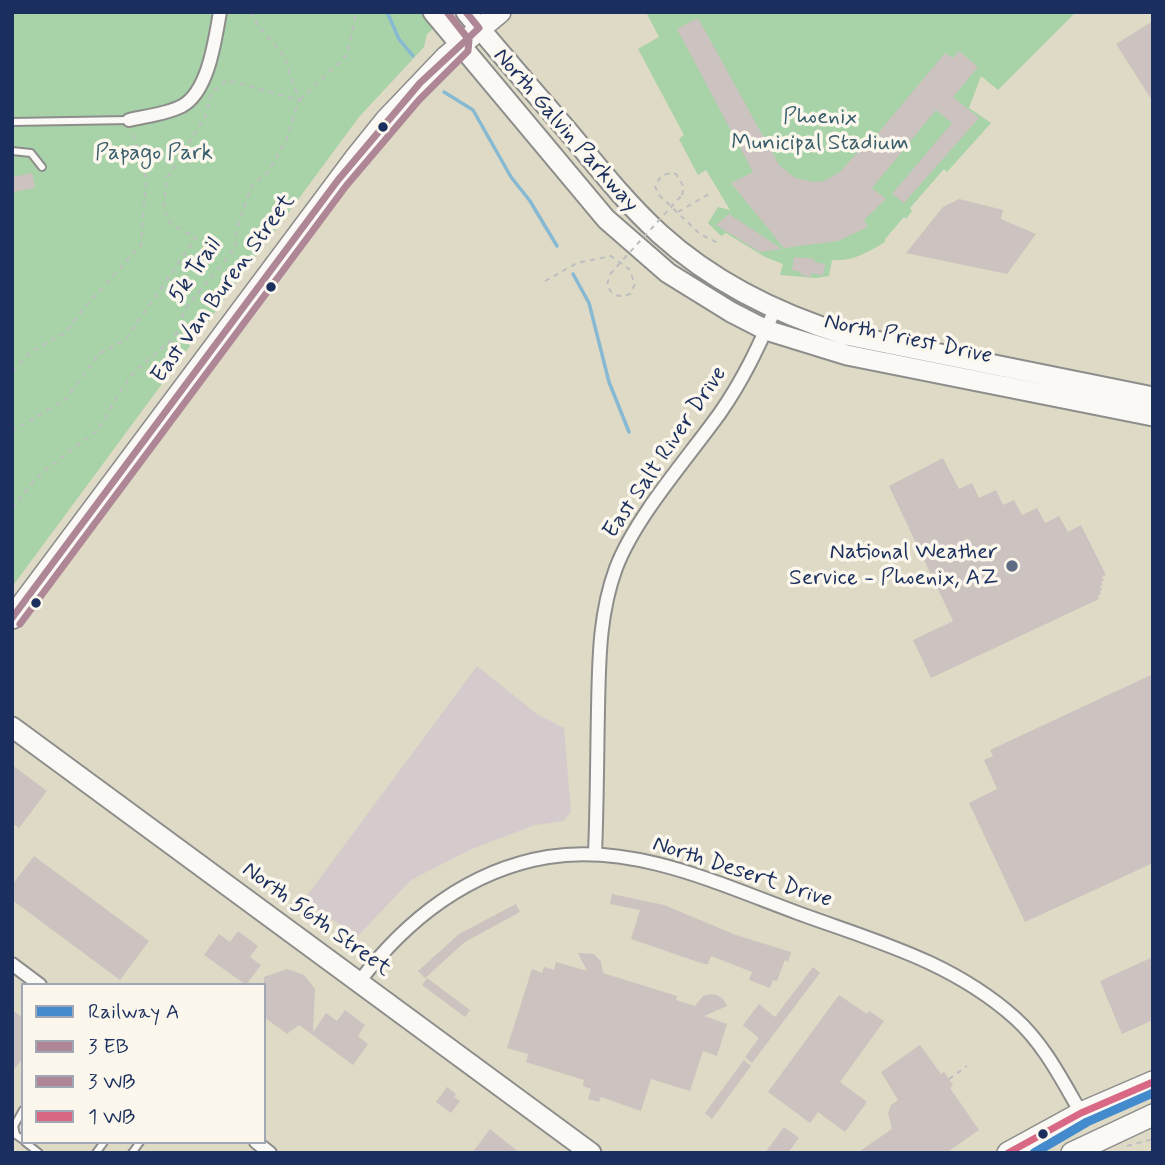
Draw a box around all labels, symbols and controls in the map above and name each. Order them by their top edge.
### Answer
street label: North Galvin Parkway [486,43,644,219]
park label: Phoenix Municipal Stadium [731,104,909,158]
unlabelled marker [376,120,390,134]
park label: Papago Park [95,140,213,168]
street label: East Van Buren Street [146,189,302,389]
street label: 5k Trail [164,233,228,309]
unlabelled marker [264,280,278,294]
street label: North Priest Drive [821,309,995,371]
street label: East Salt River Drive [598,362,734,544]
place label: National Weather Service - Phoenix, AZ [789,539,998,593]
marker: National Weather Service - Phoenix, AZ [1004,558,1020,574]
unlabelled marker [29,596,43,610]
street label: North Desert Drive [649,831,835,915]
street label: North 56th Street [236,857,396,983]
legend [21,983,266,1144]
text: Railway A [88,998,180,1026]
text: 3 EB [88,1033,129,1061]
text: 3 WB [88,1068,135,1096]
text: 1 WB [88,1103,135,1131]
unlabelled marker [1036,1127,1050,1141]

